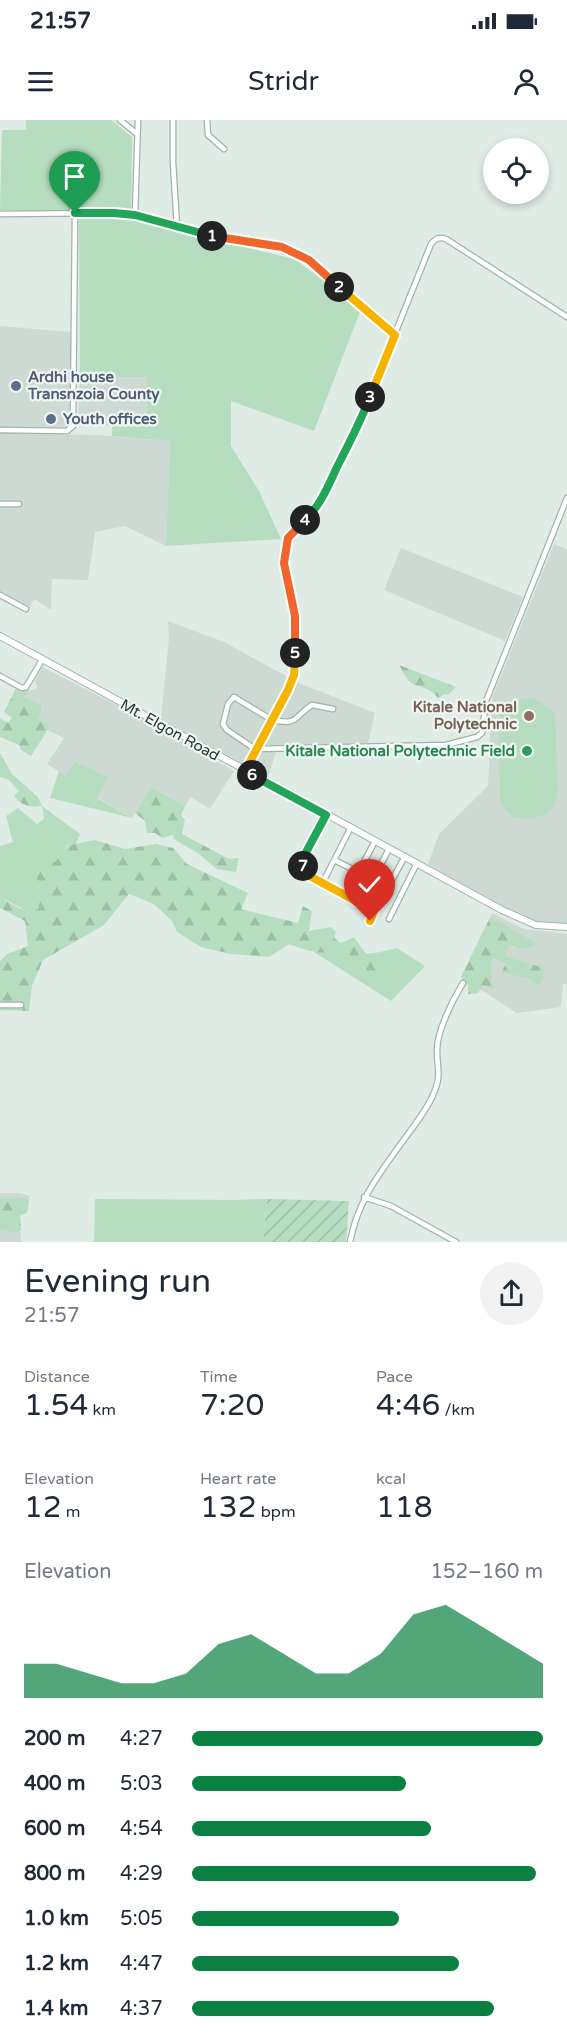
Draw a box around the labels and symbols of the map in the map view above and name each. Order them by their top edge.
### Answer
pin [49,151,100,213]
pin: 1 [197,221,227,251]
pin: 2 [324,272,354,302]
place label: Ardhi house Transnzoia County [27,368,160,404]
marker: Ardhi house Transnzoia County [9,379,23,393]
pin: 3 [355,382,385,412]
place label: Youth offices [63,410,157,428]
marker: Youth offices [44,412,58,426]
pin: 4 [290,505,320,535]
pin: 5 [280,638,310,668]
street label: Mt. Elgon Road [117,695,223,765]
place label: Kitale National Polytechnic [413,698,517,734]
marker: Kitale National Polytechnic [522,709,536,723]
place label: Kitale National Polytechnic Field [285,742,515,761]
marker: Kitale National Polytechnic Field [520,744,534,758]
pin: 6 [237,760,267,790]
pin: 7 [288,851,318,881]
pin [344,859,395,921]

